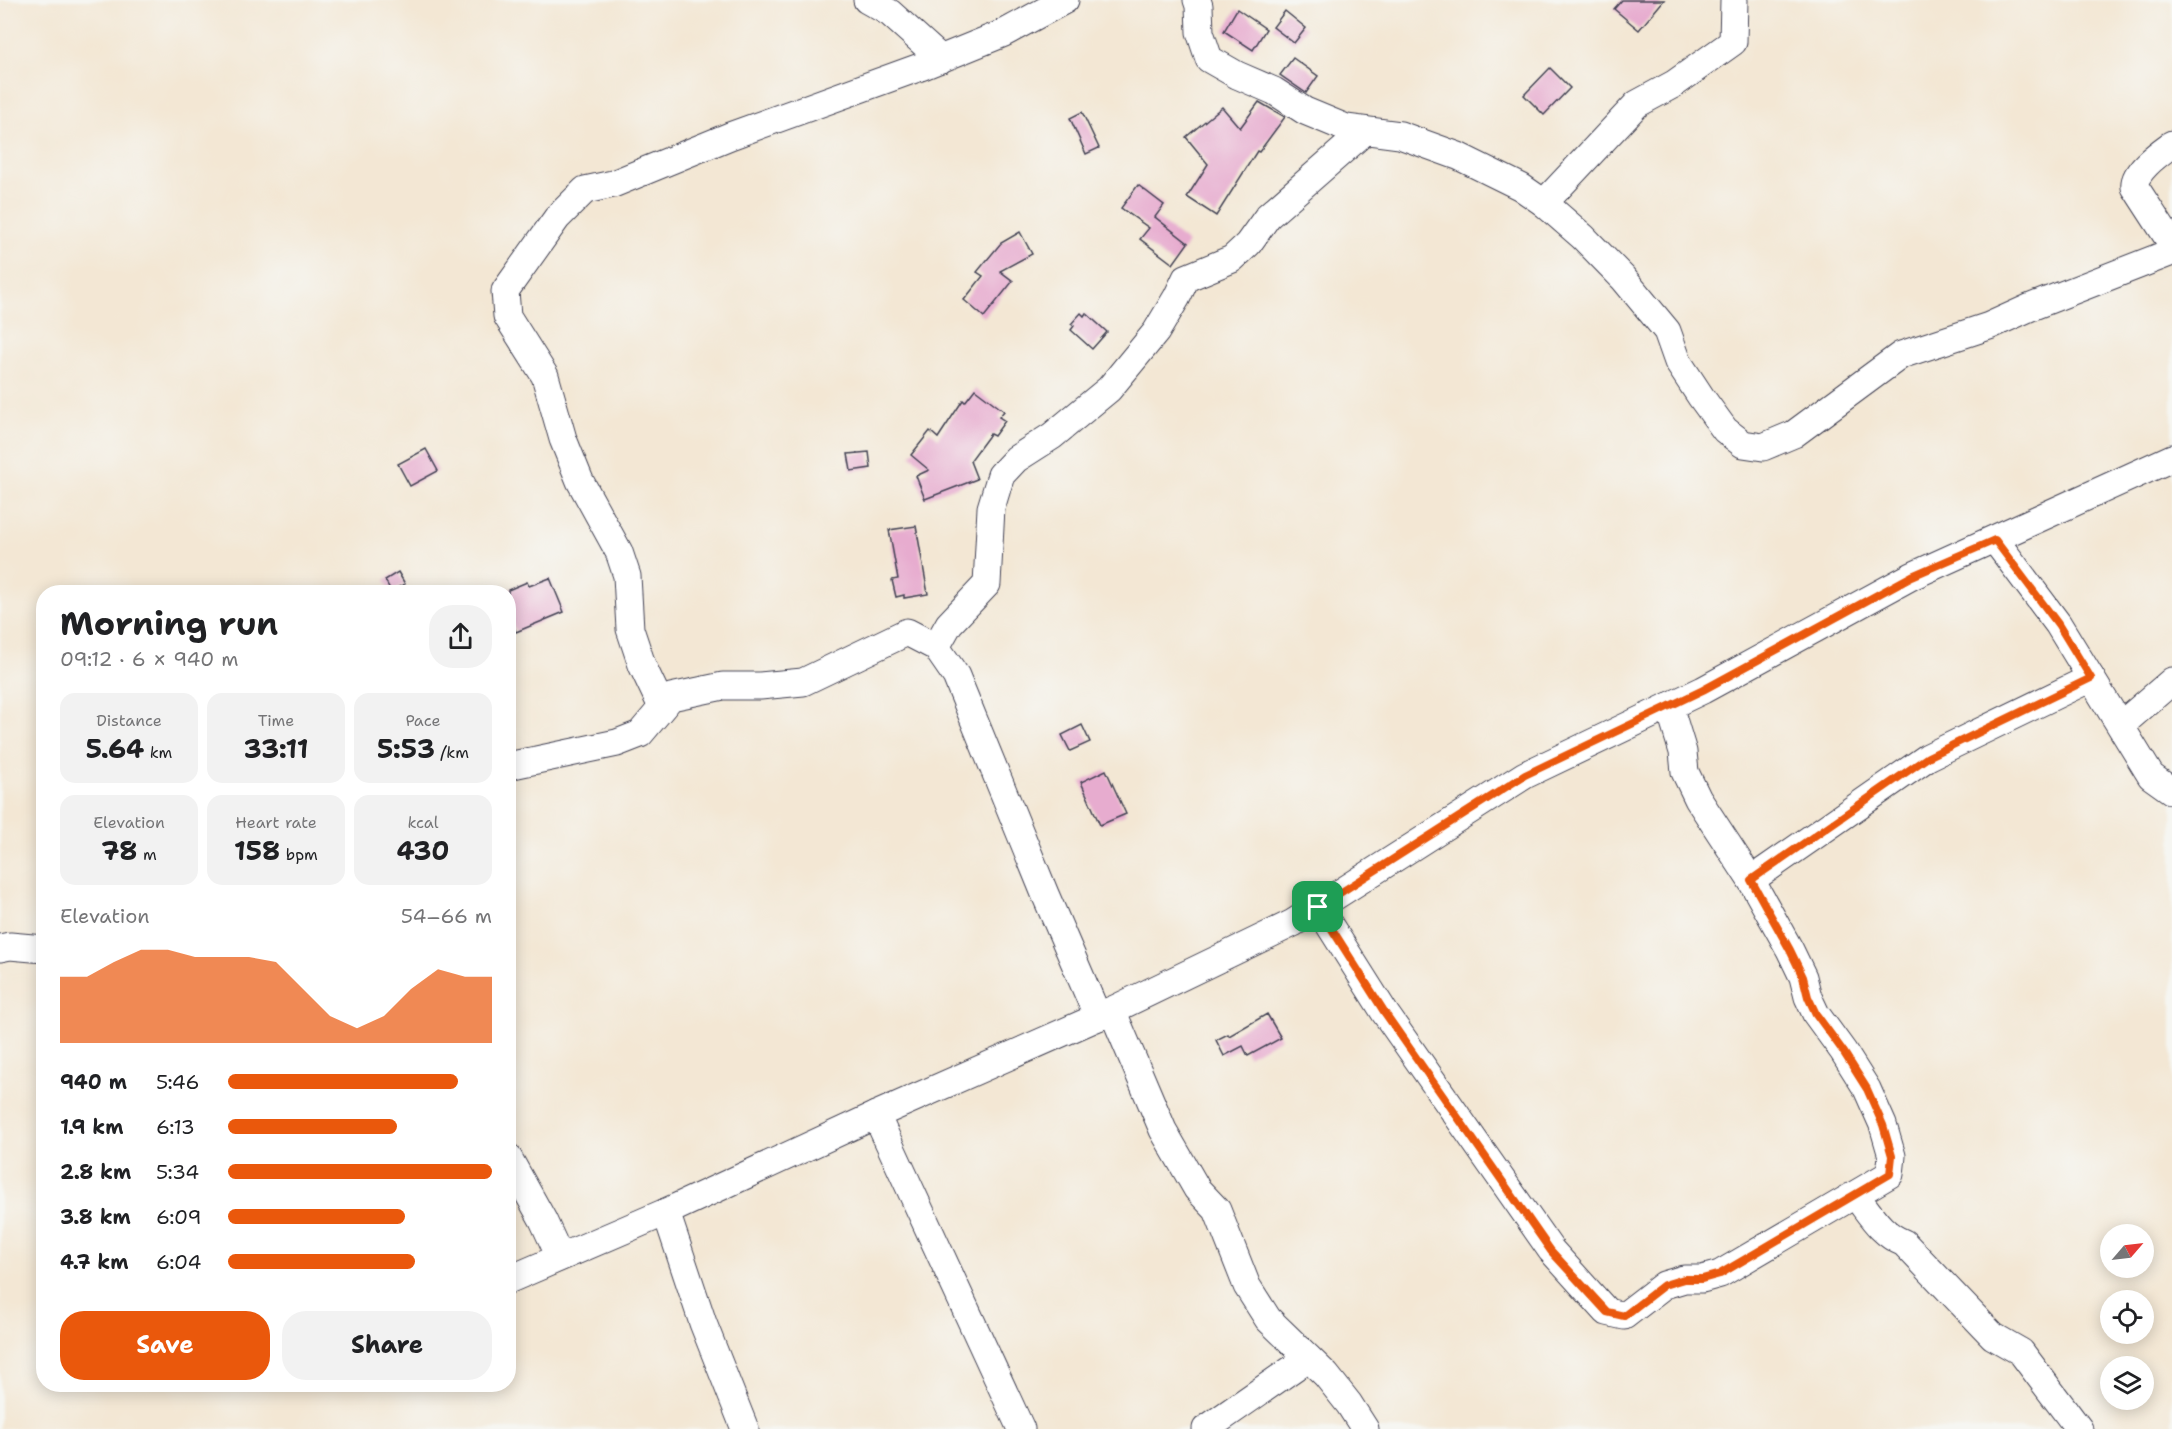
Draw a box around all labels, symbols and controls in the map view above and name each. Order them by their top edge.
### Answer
text: Morning run [60,601,278,646]
button: share [429,605,492,668]
text: 09:12 · 6 × 940 m [60,646,238,672]
text: Distance [96,710,162,731]
text: Time [258,710,294,731]
text: Pace [405,710,441,731]
text: 5.64 [86,731,144,766]
text: 33:11 [244,731,308,766]
text: 5:53 [377,731,435,766]
text: km [144,742,172,763]
text: /km [435,742,469,763]
text: Elevation [93,812,165,833]
text: Heart rate [235,812,317,833]
text: kcal [407,812,439,833]
text: 78 [101,833,137,868]
text: 158 [234,833,280,868]
text: 430 [396,833,450,868]
text: m [137,844,157,865]
text: bpm [280,844,318,865]
pin [1292,881,1343,932]
icon: arrive [1301,890,1334,923]
text: Elevation [60,903,150,929]
text: 54–66 m [401,903,492,929]
text: 940 m [60,1069,127,1095]
text: 5:46 [156,1069,199,1095]
text: 1.9 km [60,1114,123,1140]
text: 6:13 [156,1114,195,1140]
text: 2.8 km [60,1159,131,1185]
text: 5:34 [156,1159,199,1185]
text: 3.8 km [60,1204,131,1230]
text: 6:09 [156,1204,202,1230]
north arrow [2100,1224,2154,1278]
map controls [2100,1224,2154,1410]
text: 4.7 km [60,1249,128,1275]
text: 6:04 [156,1249,202,1275]
button: locate [2100,1290,2154,1344]
button: Save [60,1311,270,1380]
button: Share [282,1311,492,1380]
button: layers [2100,1356,2154,1410]

